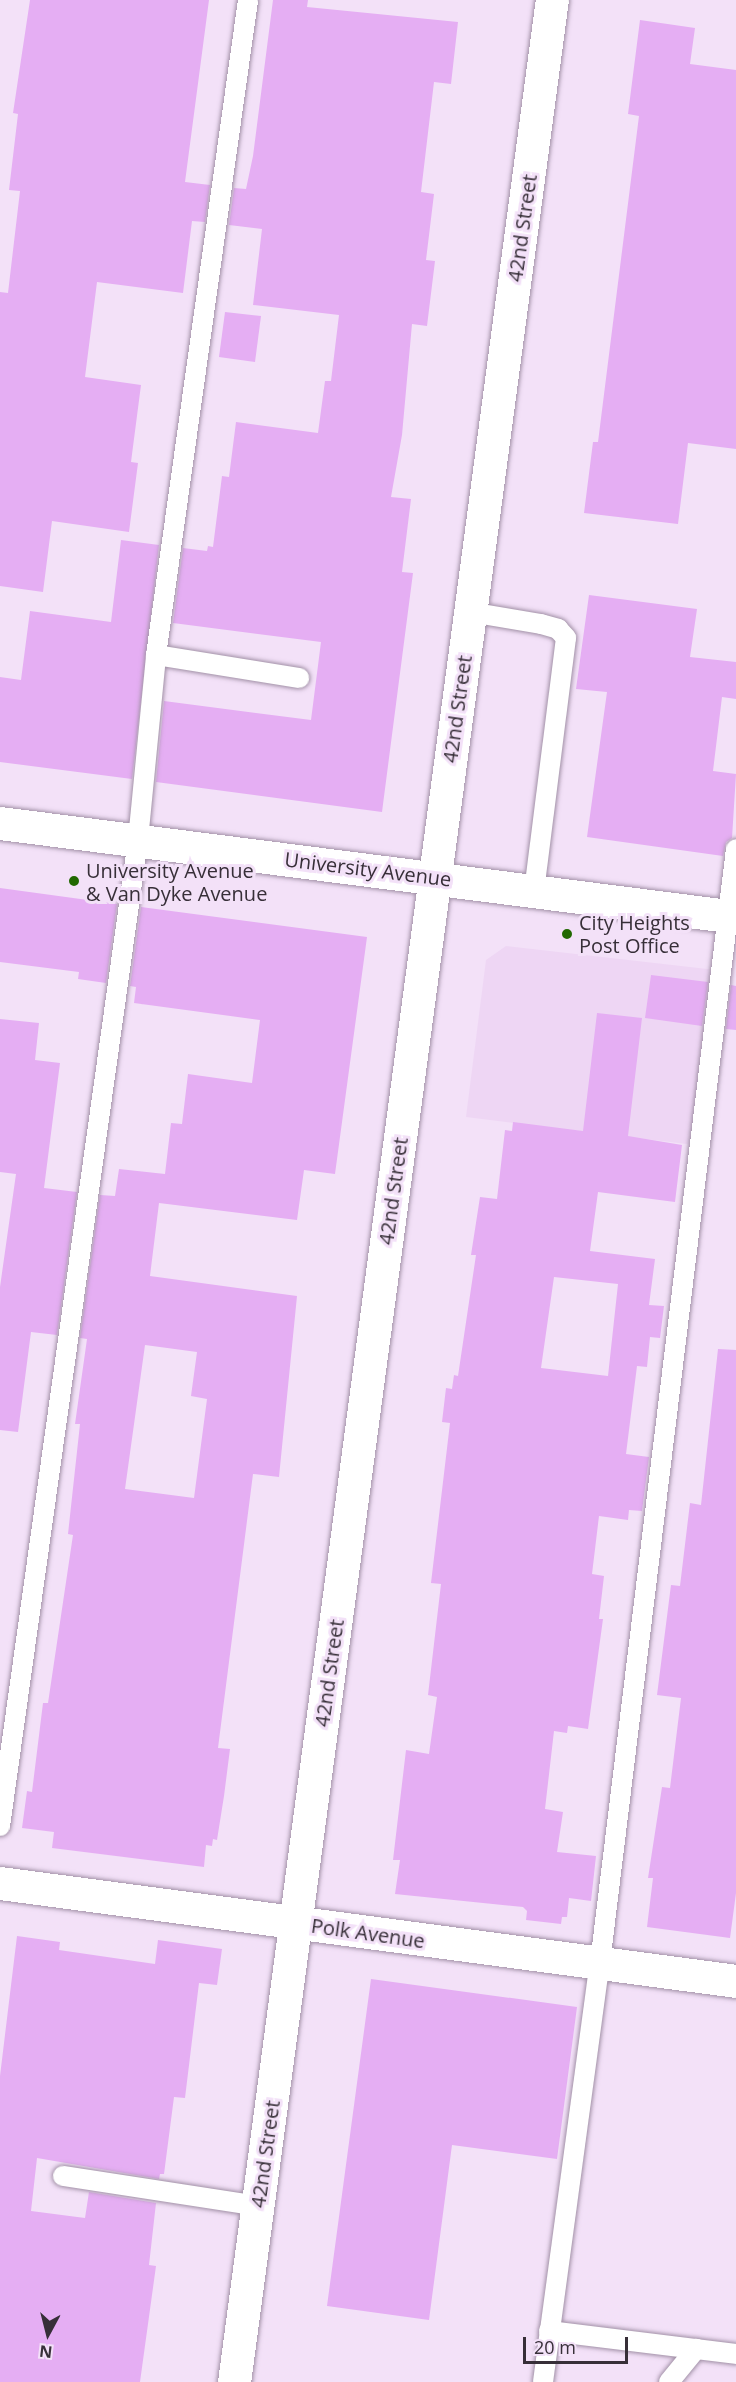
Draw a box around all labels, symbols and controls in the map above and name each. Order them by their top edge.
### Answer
street label: 42nd Street [503,173,541,283]
street label: 42nd Street [438,654,476,764]
street label: University Avenue [283,847,453,891]
place label: University Avenue & Van Dyke Avenue [86,858,267,905]
marker: University Avenue & Van Dyke Avenue [67,874,81,888]
place label: City Heights Post Office [579,910,690,957]
marker: City Heights Post Office [560,927,574,941]
street label: 42nd Street [374,1136,412,1246]
street label: 42nd Street [310,1618,348,1728]
street label: Polk Avenue [310,1913,426,1953]
street label: 42nd Street [246,2099,284,2209]
north arrow [18,2304,78,2364]
scale bar [526,2325,631,2363]
text: 20 m [534,2335,576,2359]
text: N [38,2340,54,2364]

